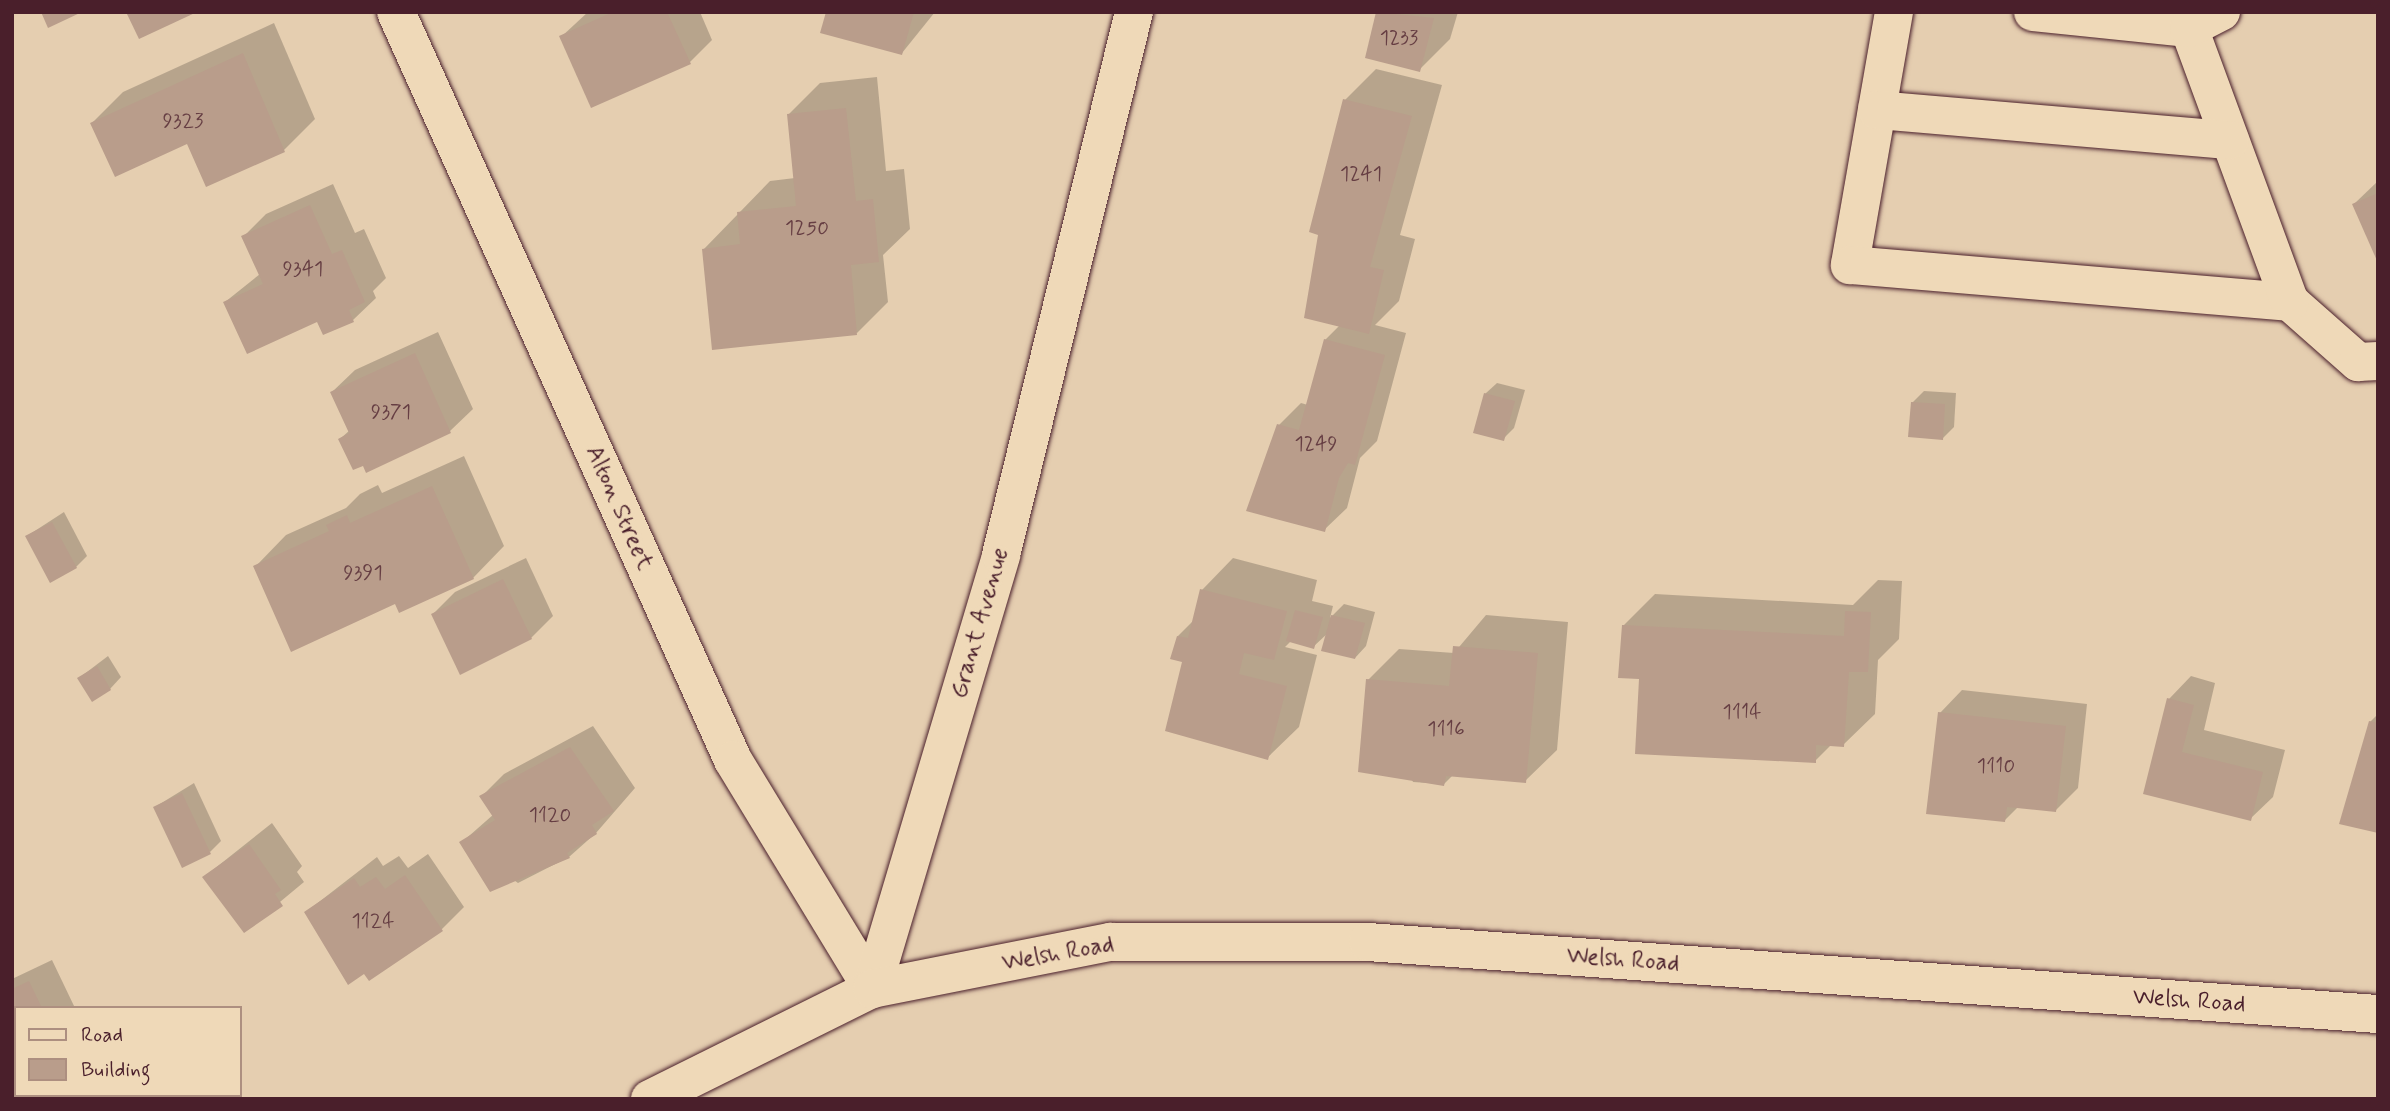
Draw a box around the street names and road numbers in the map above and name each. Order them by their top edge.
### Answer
street label: Alton Street [579,441,659,575]
street label: Grant Avenue [945,546,1015,700]
street label: Welsh Road [1000,930,1116,978]
street label: Welsh Road [1566,942,1680,978]
street label: Welsh Road [2132,983,2246,1019]

